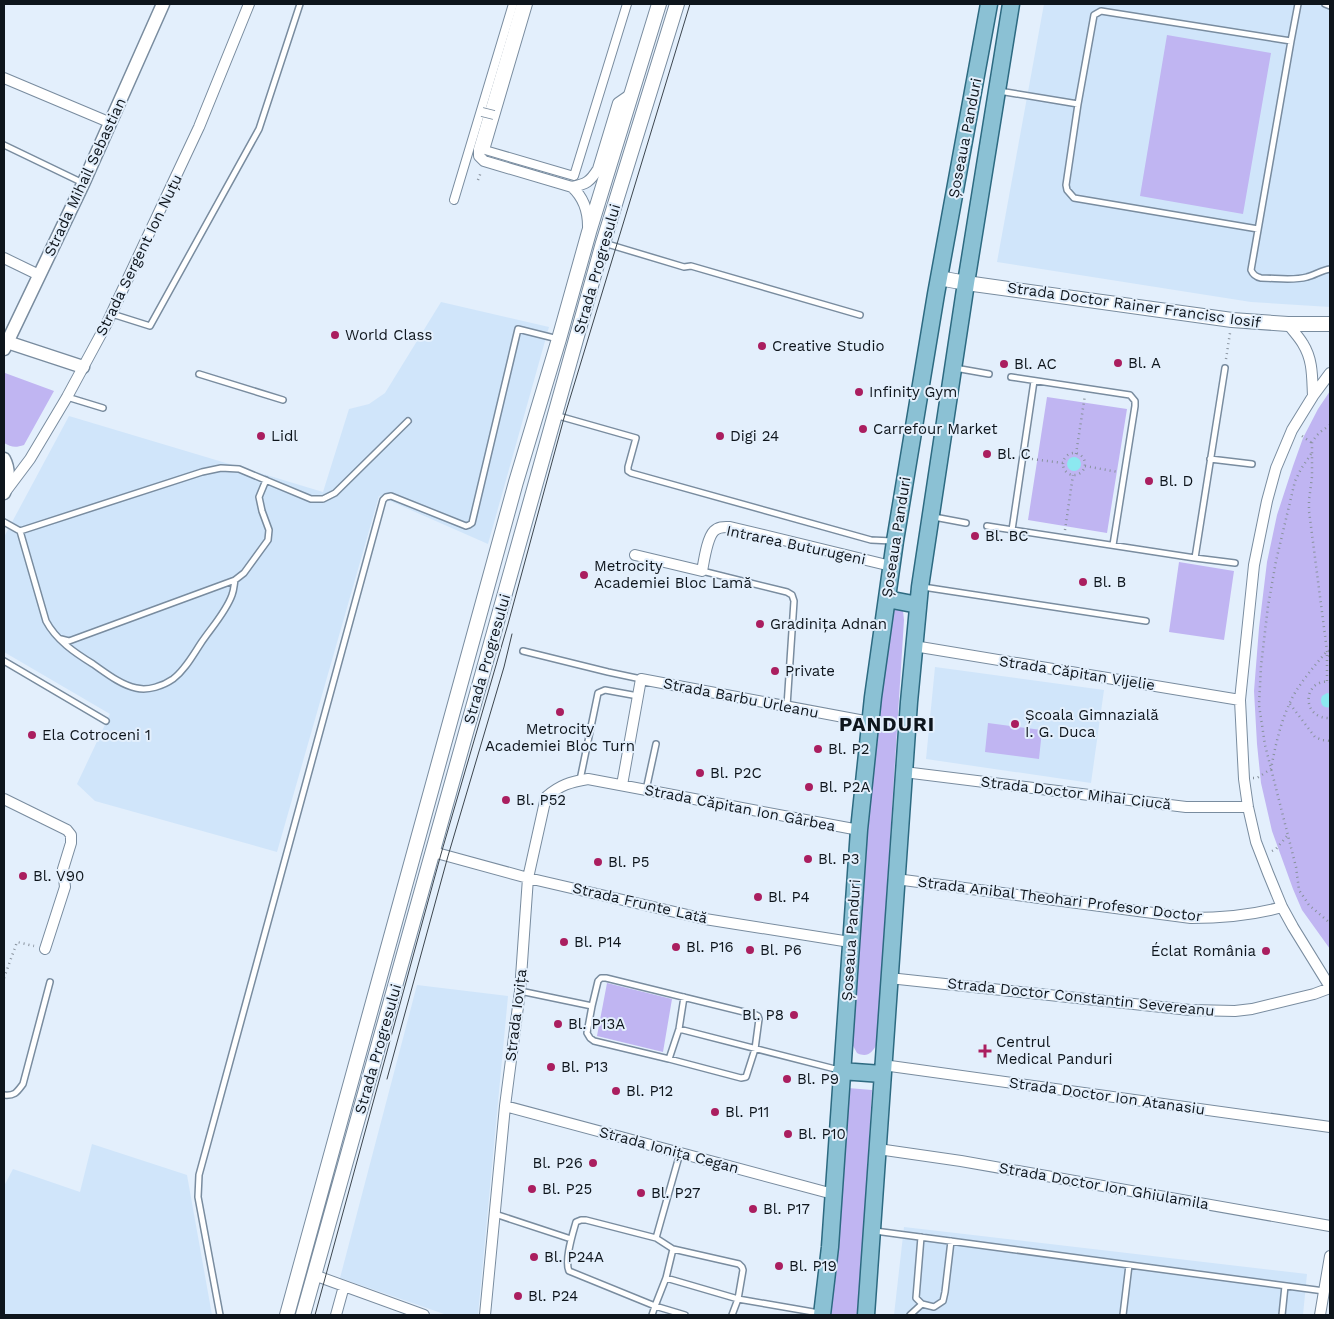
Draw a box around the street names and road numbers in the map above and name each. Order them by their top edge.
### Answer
street label: Șoseaua Panduri [945,76,985,200]
street label: Strada Mihail Sebastian [40,95,130,259]
street label: Strada Sergent Ion Nuțu [92,171,186,339]
street label: Strada Progresului [570,202,624,336]
street label: Strada Doctor Rainer Francisc Iosif [1006,278,1262,332]
street label: Șoseaua Panduri [878,475,914,599]
street label: Intrarea Buturugeni [725,521,867,569]
street label: Strada Progresului [460,592,514,726]
street label: Strada Căpitan Vijelie [998,652,1156,694]
street label: Strada Barbu Urleanu [662,674,820,722]
street label: Strada Doctor Mihai Ciucă [980,772,1173,814]
street label: Strada Căpitan Ion Gârbea [643,781,837,835]
street label: Strada Anibal Theohari Profesor Doctor [917,873,1203,925]
street label: Strada Frunte Lată [571,879,710,927]
street label: Șoseaua Panduri [838,879,864,1001]
street label: Strada Iovița [501,967,531,1062]
street label: Strada Doctor Constantin Severeanu [947,974,1215,1020]
street label: Strada Progresului [351,982,405,1116]
street label: Strada Doctor Ion Atanasiu [1008,1073,1206,1119]
street label: Strada Ionița Cegan [597,1123,741,1177]
street label: Strada Doctor Ion Ghiulamila [998,1159,1211,1213]

